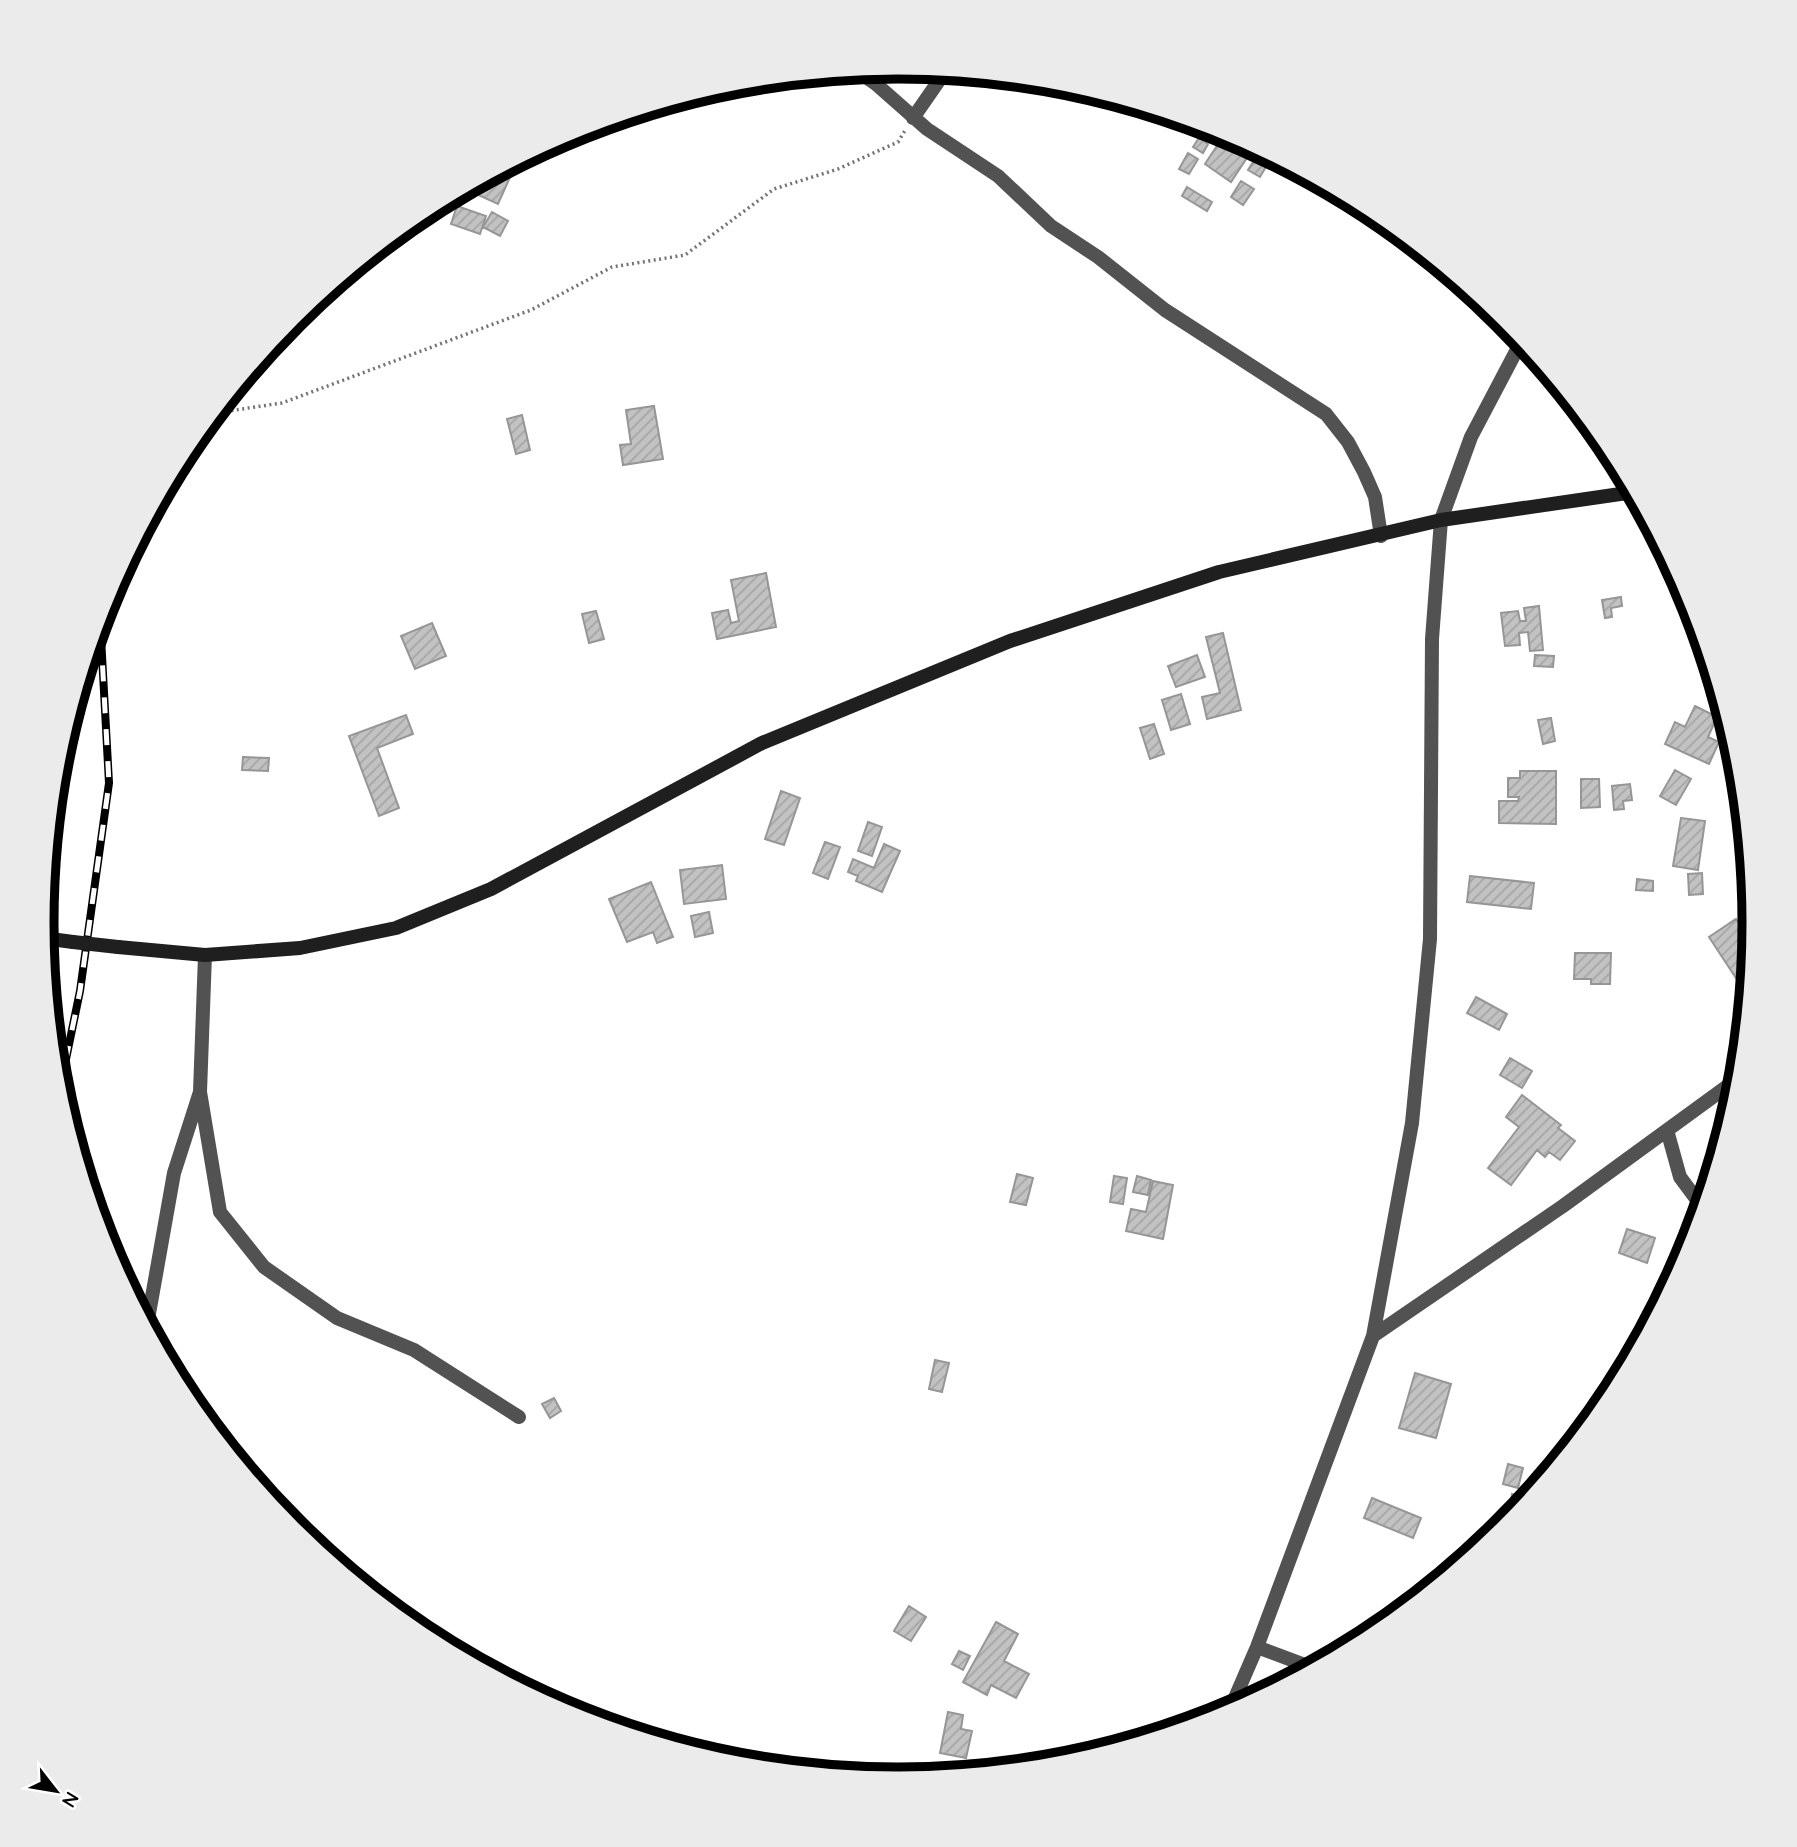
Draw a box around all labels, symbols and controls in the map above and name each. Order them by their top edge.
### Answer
north arrow [21,1756,91,1826]
text: N [57,1788,84,1812]

